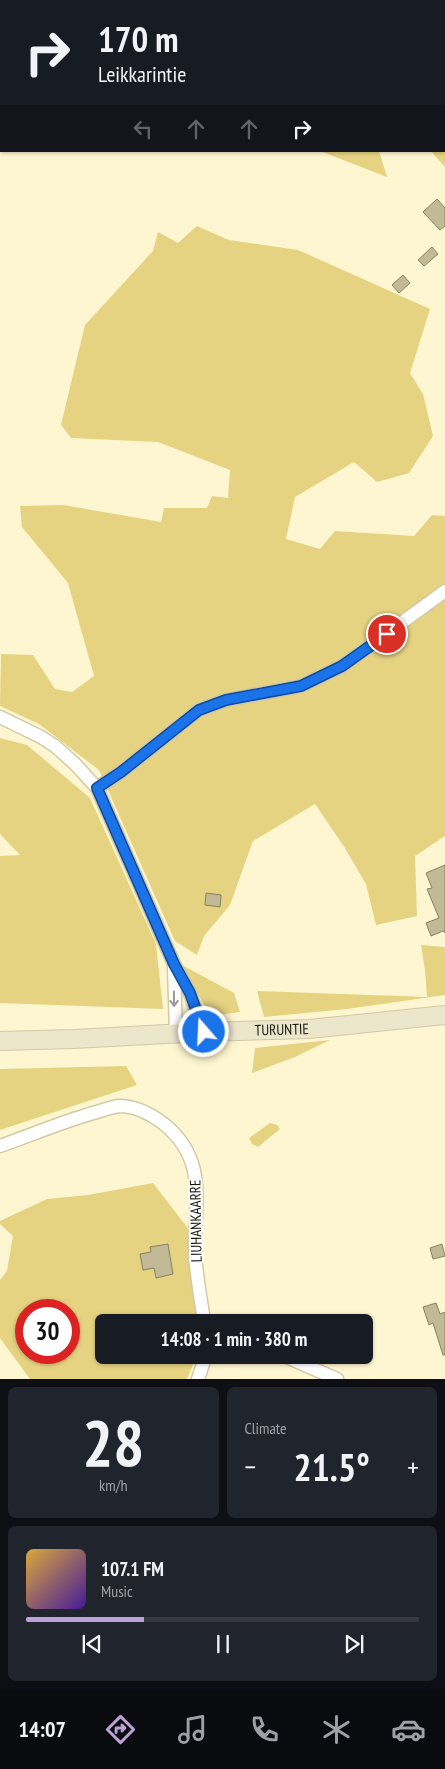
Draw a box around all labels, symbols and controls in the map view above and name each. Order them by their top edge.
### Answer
text: 170 m [98,16,179,62]
icon: right [15,20,80,85]
text: Leikkarintie [98,60,186,88]
icon: left [129,115,157,143]
icon: ahead [182,115,210,143]
icon: ahead [235,115,263,143]
icon: right [288,115,316,143]
pin [366,613,408,655]
icon: arrive [373,620,401,648]
one-way arrow [169,990,179,1007]
position arrow [177,1005,229,1057]
street label: TURUNTIE [254,1019,309,1040]
street label: LIUHANKAARRE [185,1179,206,1263]
speed limit sign: 30 [15,1299,80,1364]
text: 14:08 · 1 min · 380 m [161,1327,307,1351]
text: 28 [82,1400,144,1484]
text: Climate [245,1418,287,1438]
text: 21.5° [294,1442,370,1491]
text: − [245,1448,256,1485]
text: + [407,1448,419,1485]
text: km/h [99,1475,127,1495]
text: 107.1 FM [101,1557,164,1581]
text: Music [101,1581,133,1601]
icon: previous [78,1630,106,1658]
icon: pause [209,1630,237,1658]
icon: next [340,1630,368,1658]
icon: directions [103,1712,138,1747]
icon: music [175,1712,210,1747]
icon: phone [247,1712,282,1747]
icon: climate [319,1712,354,1747]
icon: car [391,1712,426,1747]
text: 14:07 [19,1715,66,1743]

